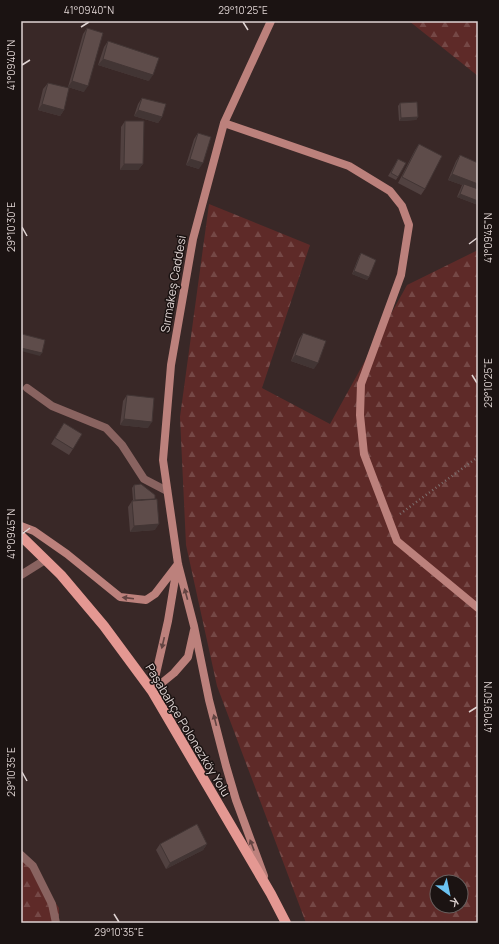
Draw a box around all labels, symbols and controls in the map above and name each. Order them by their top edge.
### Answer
text: 41°09'40"N [64,3,114,17]
text: 29°10'25"E [218,3,268,17]
text: 41°09'40"N [4,40,18,90]
text: 29°10'30"E [4,202,18,252]
text: 41°09'45"N [481,213,495,263]
street label: Sırmakeş Caddesi [156,234,190,334]
text: 29°10'25"E [481,358,495,408]
text: 41°09'45"N [4,509,18,559]
one-way arrow [182,588,188,600]
one-way arrow [122,595,134,601]
one-way arrow [160,638,166,650]
street label: Paşabahçe Polonezköy Yolu [142,660,234,800]
text: 41°09'50"N [481,681,495,733]
one-way arrow [211,714,217,727]
text: 29°10'35"E [4,747,18,797]
one-way arrow [249,838,255,850]
north arrow [429,874,469,914]
text: K [447,895,462,912]
text: 29°10'35"E [94,925,144,939]

